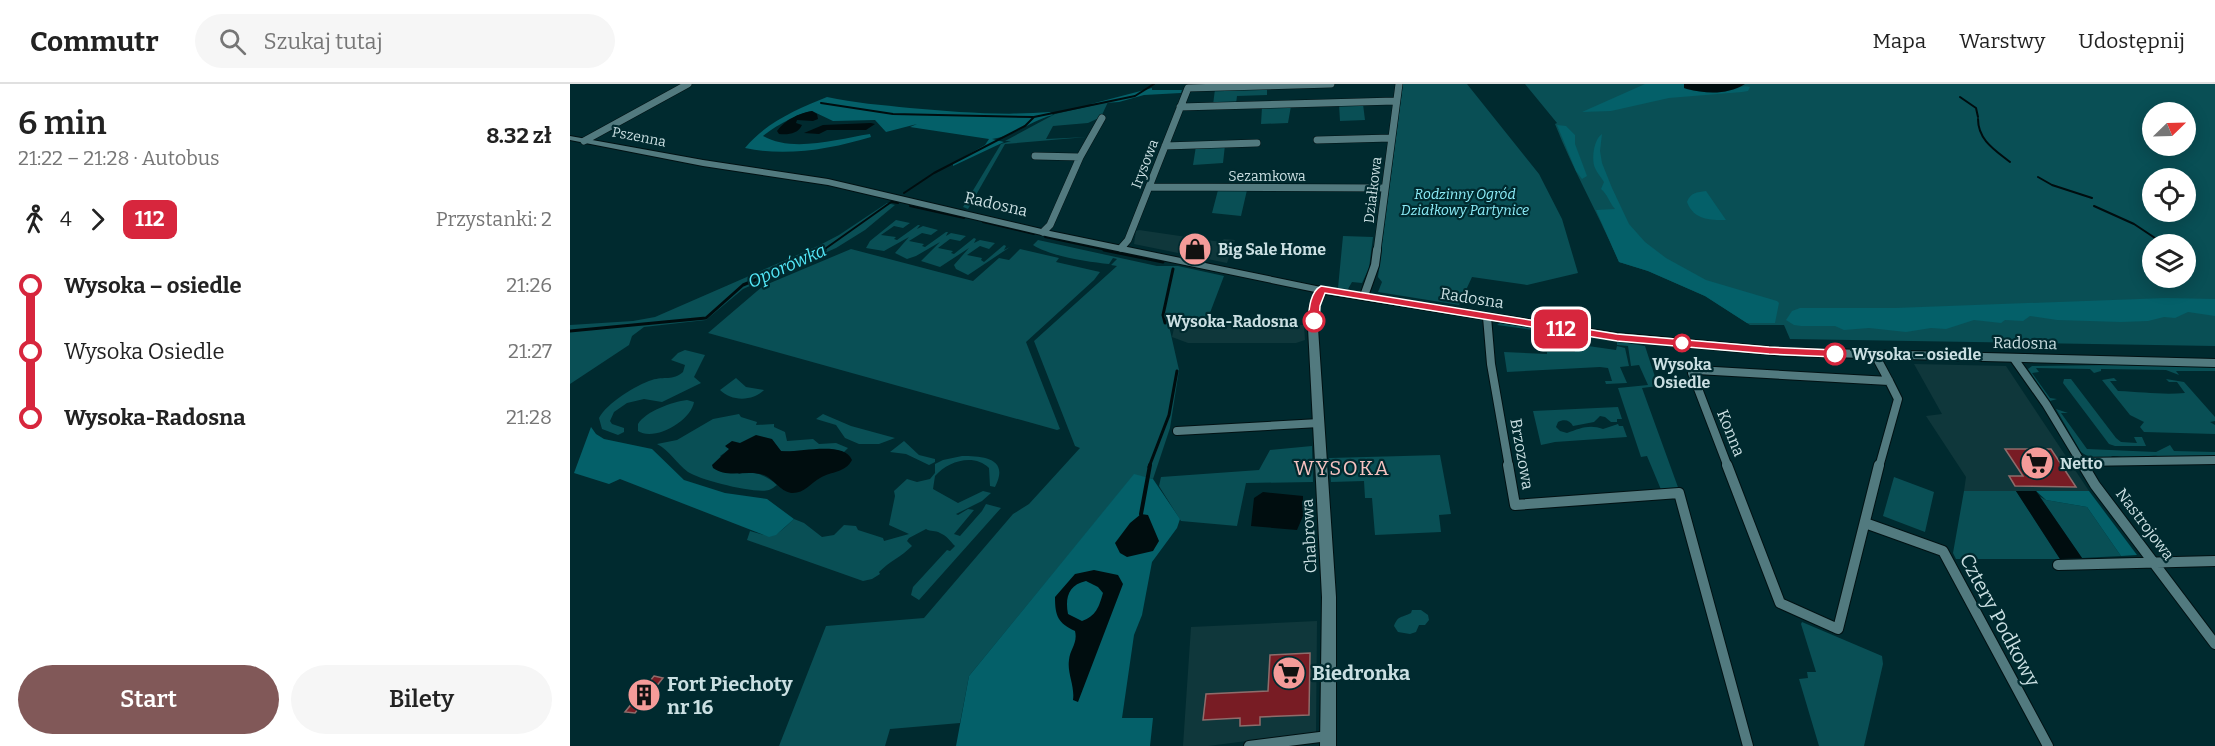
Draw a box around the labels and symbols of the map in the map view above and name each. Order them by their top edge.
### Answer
north arrow [2142,102,2196,156]
street label: Pszenna [611,123,668,151]
street label: Irysowa [1128,137,1162,191]
street label: Działkowa [1360,155,1386,224]
street label: Sezamkowa [1228,168,1306,185]
park label: Rodzinny Ogród Działkowy Partynice [1401,186,1529,219]
street label: Radosna [963,188,1030,221]
shop icon: Big Sale Home [1177,231,1213,267]
water label: Oporówka [744,239,830,293]
place label: Big Sale Home [1218,240,1326,259]
street label: Radosna [1439,284,1505,312]
marker: Wysoka-Radosna [1303,310,1325,332]
line badge: 112 [1526,310,1596,348]
place label: Wysoka-Radosna [1166,312,1298,331]
street label: Radosna [1993,333,2058,353]
marker: Wysoka Osiedle [1673,334,1691,352]
marker: Wysoka – osiedle [1824,343,1846,365]
place label: Wysoka – osiedle [1852,345,1981,364]
place label: Wysoka Osiedle [1652,355,1712,392]
street label: Konna [1713,407,1749,459]
street label: Brzozowa [1506,417,1538,491]
supermarket icon: Netto [2019,445,2055,481]
place label: Netto [2060,454,2103,473]
district label: WYSOKA [1294,456,1390,480]
street label: Nastrojowa [2112,484,2178,564]
street label: Chabrowa [1298,498,1320,574]
street label: Cztery Podkowy [1955,549,2045,691]
supermarket icon: Biedronka [1271,655,1307,691]
place label: Biedronka [1312,661,1410,685]
place label: Fort Piechoty nr 16 [667,672,793,719]
building icon: Fort Piechoty nr 16 [626,677,662,713]

